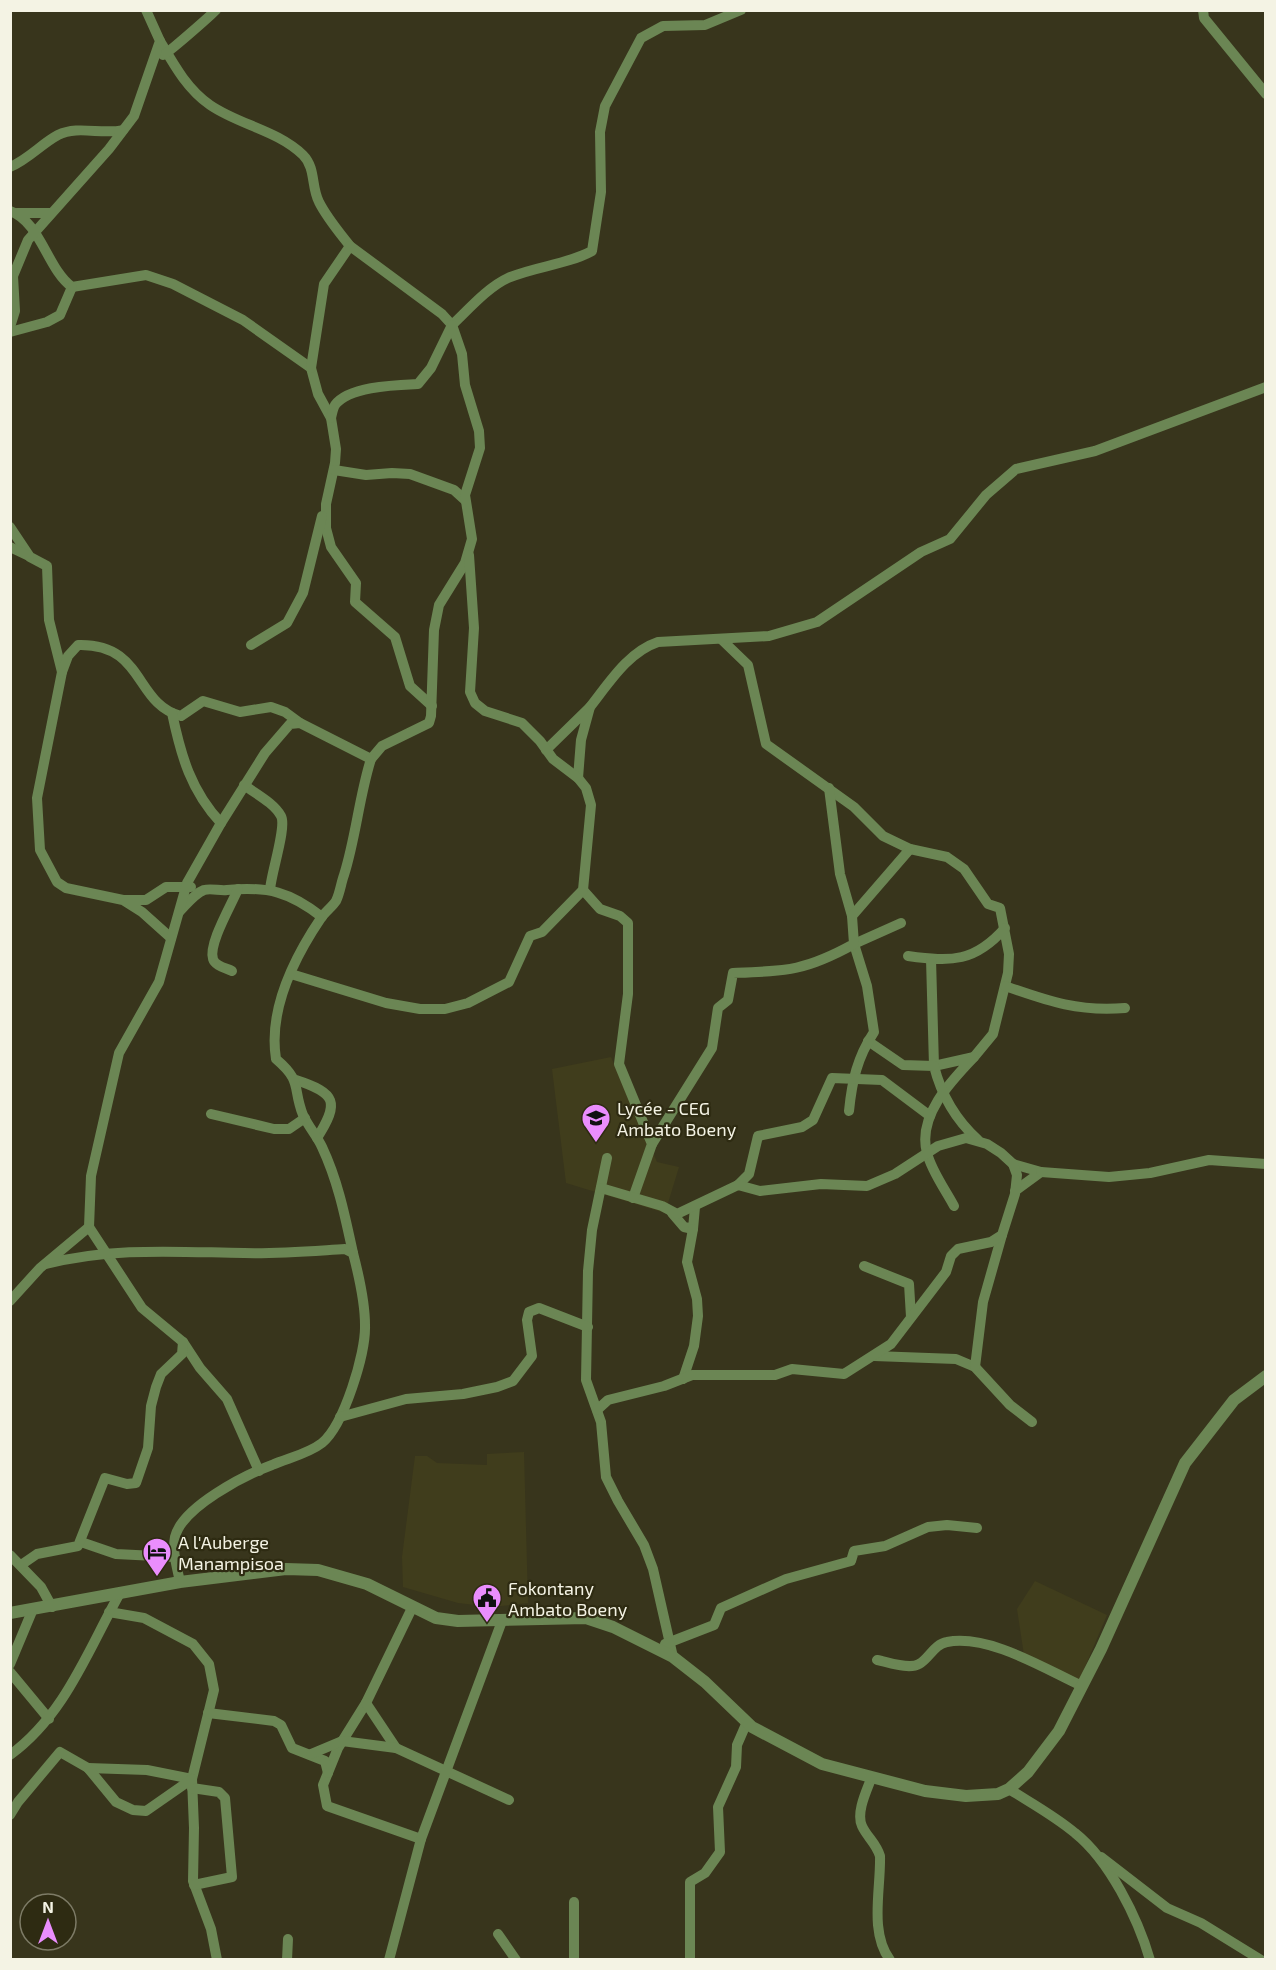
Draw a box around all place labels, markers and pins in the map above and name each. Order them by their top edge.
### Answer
place label: Lycée - CEG Ambato Boeny [617,1097,737,1140]
school or university icon: Lycée - CEG Ambato Boeny [580,1102,612,1144]
place label: A l'Auberge Manampisoa [178,1531,284,1574]
hotel icon: A l'Auberge Manampisoa [141,1536,173,1578]
place label: Fokontany Ambato Boeny [508,1577,628,1620]
public building icon: Fokontany Ambato Boeny [471,1582,503,1624]

